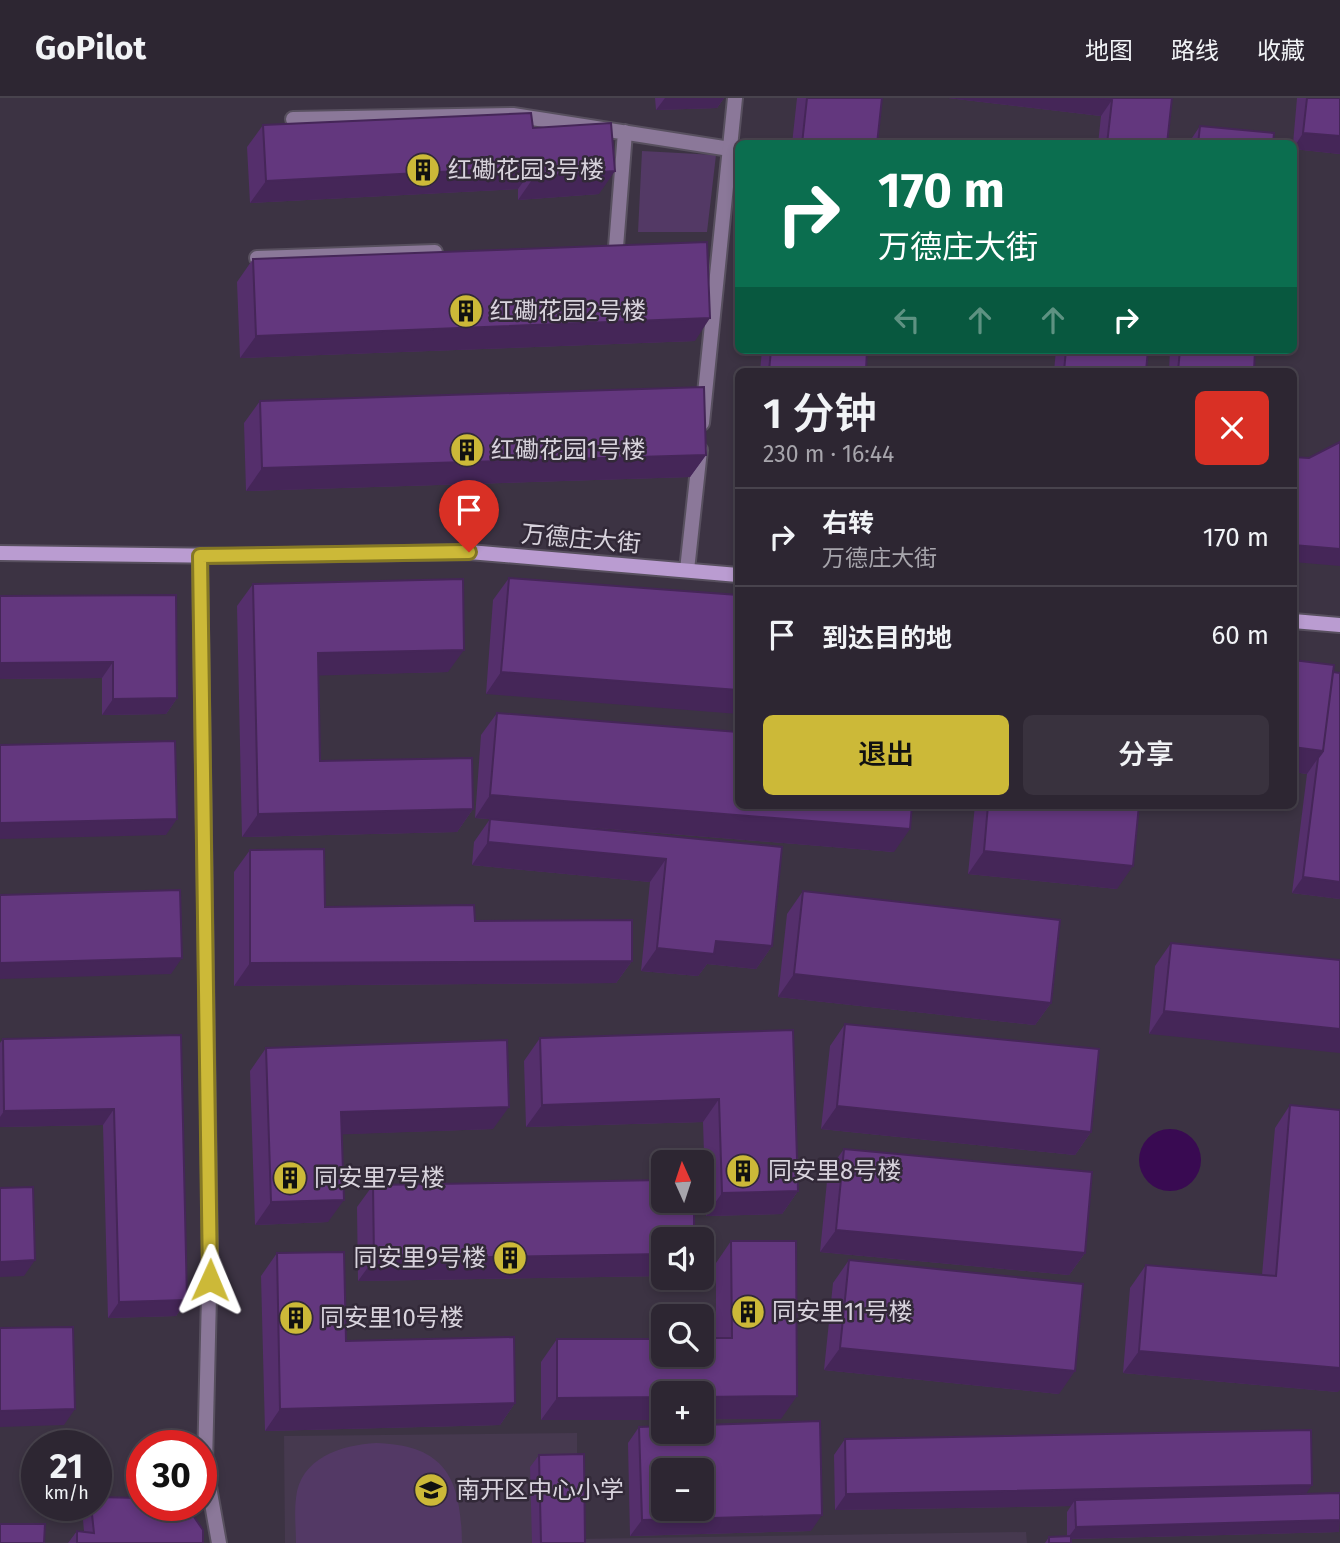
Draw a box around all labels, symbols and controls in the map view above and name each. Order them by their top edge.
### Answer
text: GoPilot [35,28,146,68]
text: 地图 [1085,37,1133,65]
text: 路线 [1171,37,1219,65]
text: 收藏 [1257,37,1305,65]
building icon: 红磡花园3号楼 [404,151,442,189]
place label: 红磡花园3号楼 [448,156,604,184]
text: 170 m [878,161,1005,220]
icon: right [763,168,854,259]
text: 万德庄大街 [878,228,1038,266]
building icon: 红磡花园2号楼 [447,292,485,330]
place label: 红磡花园2号楼 [490,297,646,325]
icon: left [888,301,926,339]
icon: ahead [961,301,999,339]
icon: ahead [1034,301,1072,339]
icon: right [1107,301,1145,339]
text: 1 分钟 [763,389,876,439]
button: close [1195,391,1269,465]
building icon: 红磡花园1号楼 [448,431,486,469]
place label: 红磡花园1号楼 [491,436,645,464]
text: 230 m · 16:44 [763,440,894,468]
pin [439,480,499,552]
icon: arrive [450,491,488,529]
text: 右转 [822,508,874,539]
icon: right [763,518,801,556]
street label: 万德庄大街 [520,520,642,558]
text: 170 m [1203,522,1269,553]
text: 万德庄大街 [822,544,937,572]
icon: arrive [763,616,801,654]
text: 60 m [1211,620,1269,651]
text: 到达目的地 [822,623,952,654]
button: 退出 [763,715,1009,795]
button: 分享 [1023,715,1269,795]
north arrow [651,1150,714,1213]
map controls [651,1150,714,1521]
building icon: 同安里8号楼 [724,1152,762,1190]
place label: 同安里8号楼 [768,1157,901,1185]
building icon: 同安里7号楼 [271,1159,309,1197]
place label: 同安里7号楼 [314,1164,445,1192]
button: sound [651,1227,714,1290]
building icon: 同安里9号楼 [491,1239,529,1277]
position arrow [173,1243,247,1317]
place label: 同安里9号楼 [353,1244,486,1272]
building icon: 同安里11号楼 [729,1293,767,1331]
place label: 同安里11号楼 [772,1298,912,1326]
building icon: 同安里10号楼 [277,1299,315,1337]
place label: 同安里10号楼 [320,1304,464,1332]
button: search [651,1304,714,1367]
button: + [651,1381,714,1444]
speed limit sign: 30 [126,1430,217,1521]
text: 21 [50,1445,83,1487]
button: − [651,1458,714,1521]
school or university icon: 南开区中心小学 [412,1471,450,1509]
place label: 南开区中心小学 [456,1476,624,1504]
text: km/h [44,1482,89,1504]

